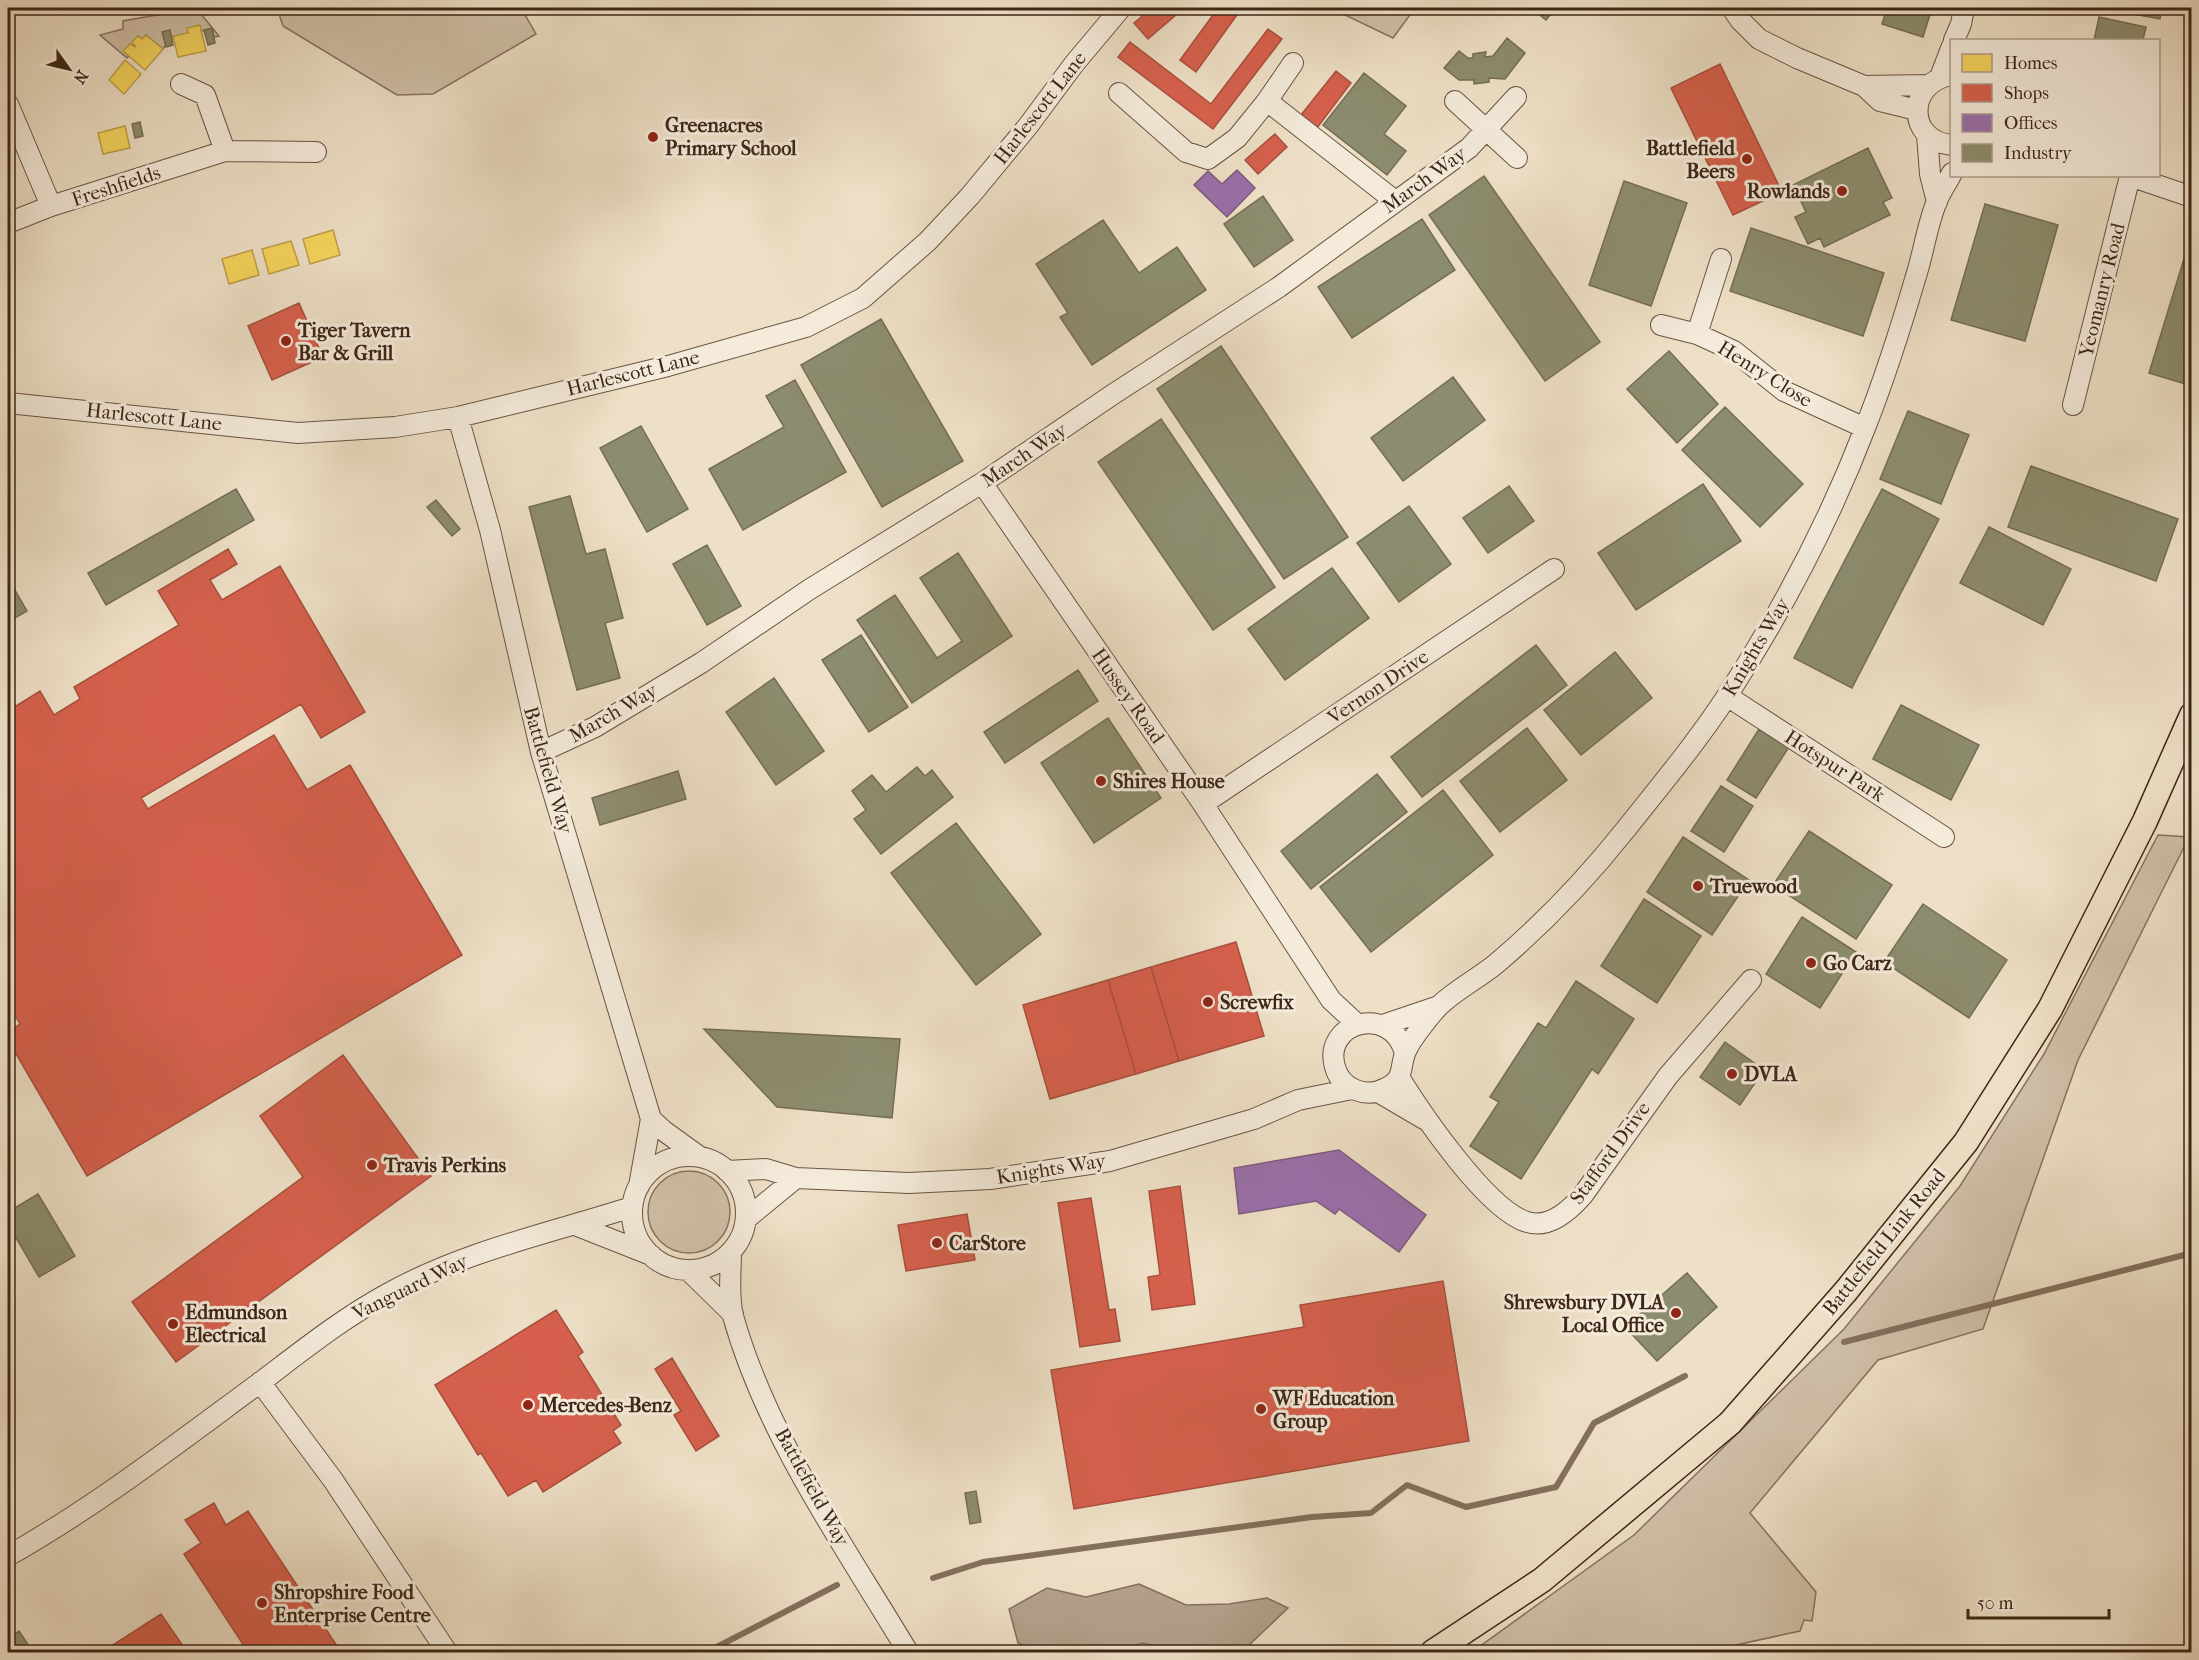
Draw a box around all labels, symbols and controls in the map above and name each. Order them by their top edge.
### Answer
north arrow [39,39,99,99]
legend [1950,39,2160,177]
street label: Harlescott Lane [989,47,1091,169]
text: Homes [2004,53,2058,74]
text: N [69,67,92,88]
text: Shops [2004,83,2049,104]
text: Offices [2004,113,2058,134]
place label: Greenacres Primary School [665,114,797,160]
marker: Greenacres Primary School [646,130,660,144]
place label: Battlefield Beers [1646,137,1736,183]
street label: March Way [1378,141,1472,218]
text: Industry [2004,143,2073,164]
marker: Battlefield Beers [1740,152,1754,166]
street label: Freshfields [69,161,163,211]
place label: Rowlands [1747,180,1831,203]
marker: Rowlands [1835,184,1849,198]
street label: Yeomanry Road [2074,220,2130,360]
place label: Tiger Tavern Bar & Grill [297,319,411,365]
marker: Tiger Tavern Bar & Grill [279,334,293,348]
street label: Henry Close [1714,336,1816,412]
street label: Harlescott Lane [564,345,702,401]
street label: Harlescott Lane [85,398,223,436]
street label: March Way [977,417,1072,492]
street label: Knights Way [1718,593,1795,700]
street label: Hussey Road [1087,644,1170,749]
street label: Vernon Drive [1322,645,1433,730]
street label: March Way [565,678,662,747]
street label: Battlefield Way [519,704,578,838]
street label: Hotspur Park [1781,725,1890,807]
place label: Shires House [1113,770,1225,793]
marker: Shires House [1094,774,1108,788]
place label: Truewood [1709,875,1798,898]
marker: Truewood [1691,879,1705,893]
place label: Go Carz [1823,952,1892,975]
marker: Go Carz [1804,956,1818,970]
place label: Screwfix [1220,991,1294,1014]
marker: Screwfix [1201,995,1215,1009]
place label: DVLA [1744,1063,1798,1086]
marker: DVLA [1725,1067,1739,1081]
street label: Stafford Drive [1565,1097,1655,1209]
street label: Knights Way [995,1149,1109,1189]
place label: Travis Perkins [383,1154,507,1177]
marker: Travis Perkins [365,1158,379,1172]
street label: Battlefield Link Road [1818,1163,1951,1320]
place label: CarStore [949,1232,1026,1255]
marker: CarStore [930,1236,944,1250]
street label: Vanguard Way [348,1249,473,1325]
place label: Shrewsbury DVLA Local Office [1504,1291,1665,1337]
place label: Edmundson Electrical [185,1301,288,1347]
marker: Shrewsbury DVLA Local Office [1669,1306,1683,1320]
marker: Edmundson Electrical [166,1317,180,1331]
place label: WF Education Group [1272,1387,1395,1433]
place label: Mercedes-Benz [539,1394,672,1417]
marker: Mercedes-Benz [521,1398,535,1412]
marker: WF Education Group [1254,1402,1268,1416]
street label: Battlefield Way [770,1424,855,1551]
place label: Shropshire Food Enterprise Centre [274,1581,431,1627]
scale bar [1968,1582,2109,1620]
text: 50 m [1977,1593,2014,1614]
marker: Shropshire Food Enterprise Centre [255,1596,269,1610]

